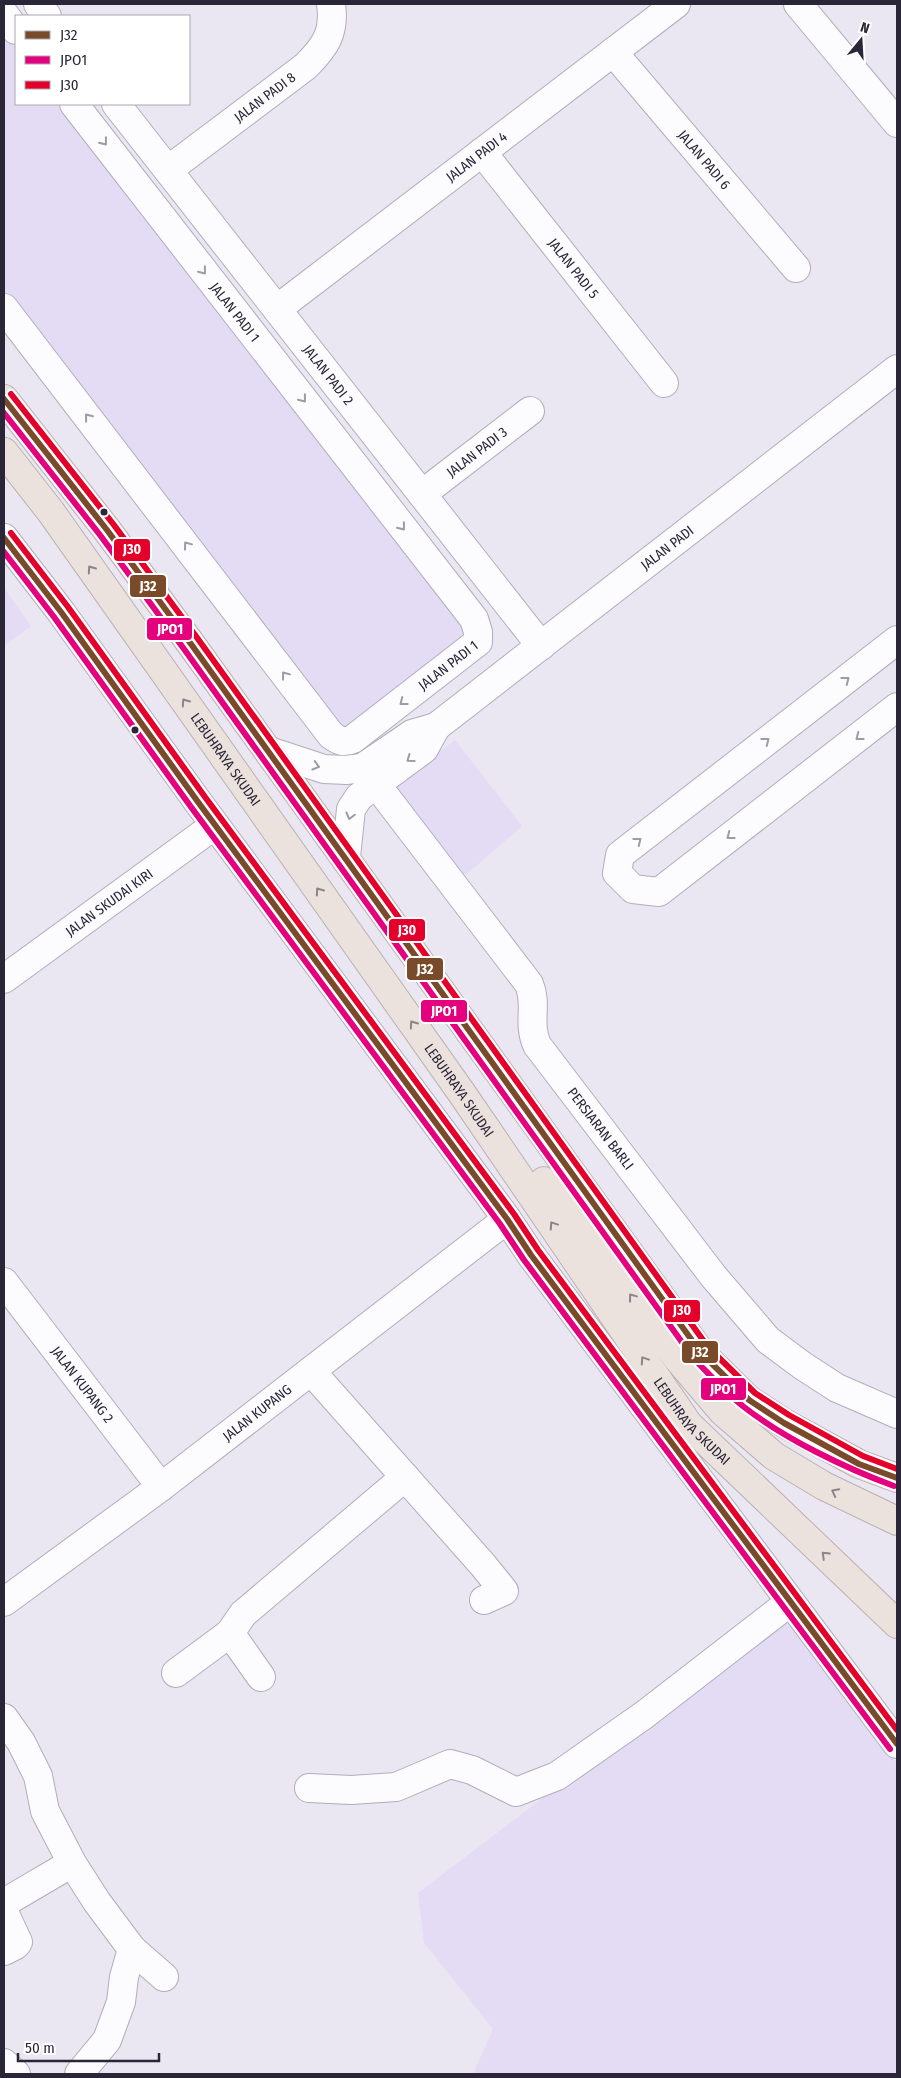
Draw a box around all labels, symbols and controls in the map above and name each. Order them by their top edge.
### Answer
legend [15,15,190,105]
north arrow [836,15,886,65]
text: N [858,19,871,37]
text: J32 [60,26,78,44]
text: JPO1 [60,51,87,69]
street label: JALAN PADI 8 [231,69,299,126]
text: J30 [60,76,79,94]
street label: JALAN PADI 6 [674,127,734,193]
street label: JALAN PADI 4 [443,128,511,186]
one-way arrow [98,136,106,145]
street label: JALAN PADI 5 [544,235,602,302]
one-way arrow [198,265,206,274]
street label: JALAN PADI 1 [206,279,263,345]
street label: JALAN PADI 2 [299,342,357,408]
one-way arrow [297,393,305,402]
one-way arrow [85,414,93,423]
street label: JALAN PADI 3 [443,424,511,481]
unlabelled marker [99,507,109,517]
one-way arrow [397,521,405,530]
street label: JALAN PADI [638,522,697,574]
line badge: J30 [113,538,151,562]
text: J30 [122,541,142,558]
one-way arrow [184,541,193,551]
one-way arrow [88,565,97,575]
line badge: J32 [129,574,167,598]
text: J32 [138,578,157,595]
line badge: JPO1 [146,617,193,641]
text: JPO1 [156,621,183,638]
street label: JALAN PADI 1 [415,637,482,694]
one-way arrow [283,672,291,681]
one-way arrow [840,677,849,685]
one-way arrow [400,696,409,704]
one-way arrow [182,698,191,707]
street label: LEBUHRAYA SKUDAI [187,710,264,809]
unlabelled marker [130,725,140,735]
one-way arrow [856,731,865,739]
one-way arrow [760,739,769,747]
one-way arrow [407,753,416,763]
one-way arrow [311,761,319,771]
one-way arrow [345,811,356,820]
one-way arrow [727,831,736,840]
one-way arrow [632,839,641,847]
street label: JALAN SKUDAI KIRI [62,865,156,940]
one-way arrow [316,887,325,897]
line badge: J30 [388,918,426,942]
text: J30 [397,922,417,939]
line badge: J32 [406,957,444,981]
text: J32 [415,961,434,978]
line badge: JPO1 [420,999,468,1023]
text: JPO1 [430,1003,457,1020]
one-way arrow [410,1020,419,1030]
street label: LEBUHRAYA SKUDAI [420,1040,497,1140]
street label: PERSIARAN BARLI [564,1084,637,1173]
one-way arrow [550,1221,559,1231]
one-way arrow [629,1294,637,1303]
line badge: J30 [663,1299,701,1323]
text: J30 [672,1302,692,1319]
line badge: J32 [681,1340,719,1364]
street label: JALAN KUPANG 2 [47,1343,117,1426]
text: J32 [690,1344,709,1361]
one-way arrow [641,1356,650,1365]
street label: LEBUHRAYA SKUDAI [650,1374,734,1469]
line badge: JPO1 [700,1377,747,1401]
street label: JALAN KUPANG [219,1381,295,1445]
text: JPO1 [709,1381,736,1398]
one-way arrow [832,1488,841,1498]
one-way arrow [822,1552,831,1561]
scale bar [18,2030,159,2062]
text: 50 m [25,2039,55,2057]

